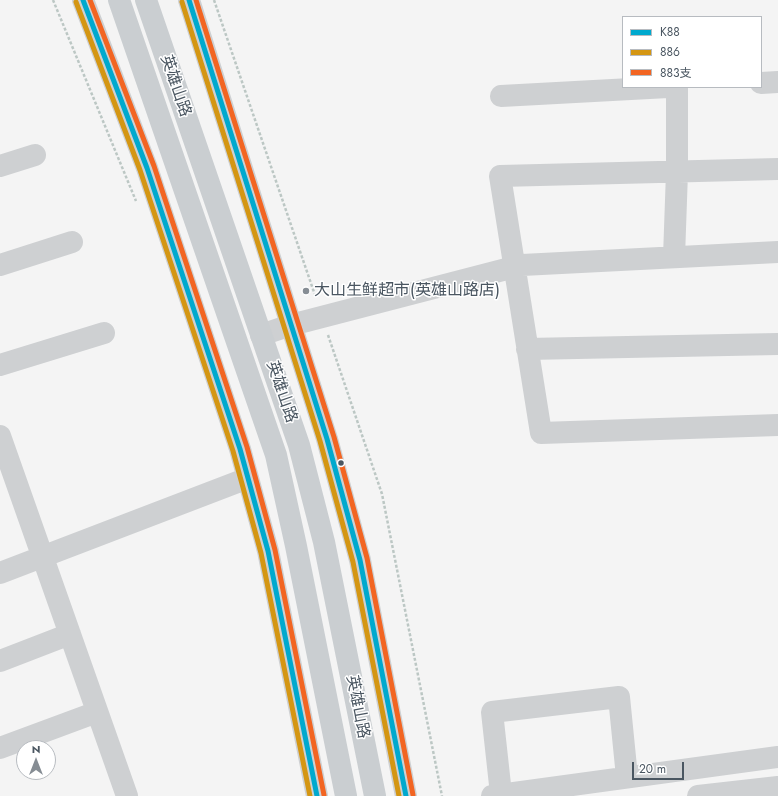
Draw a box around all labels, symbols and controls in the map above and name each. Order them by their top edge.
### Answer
legend [622,16,762,88]
text: K88 [660,23,680,41]
text: 886 [660,43,680,61]
street label: 英雄山路 [156,53,194,119]
text: 883支 [660,64,692,82]
place label: 大山生鲜超市(英雄山路店) [314,281,500,301]
marker: 大山生鲜超市(英雄山路店) [301,286,311,296]
street label: 英雄山路 [262,359,300,425]
unlabelled marker [336,458,346,468]
street label: 英雄山路 [341,674,373,740]
north arrow [16,740,56,780]
text: N [32,741,40,757]
scale bar [634,754,686,780]
text: 20 m [639,760,666,778]

